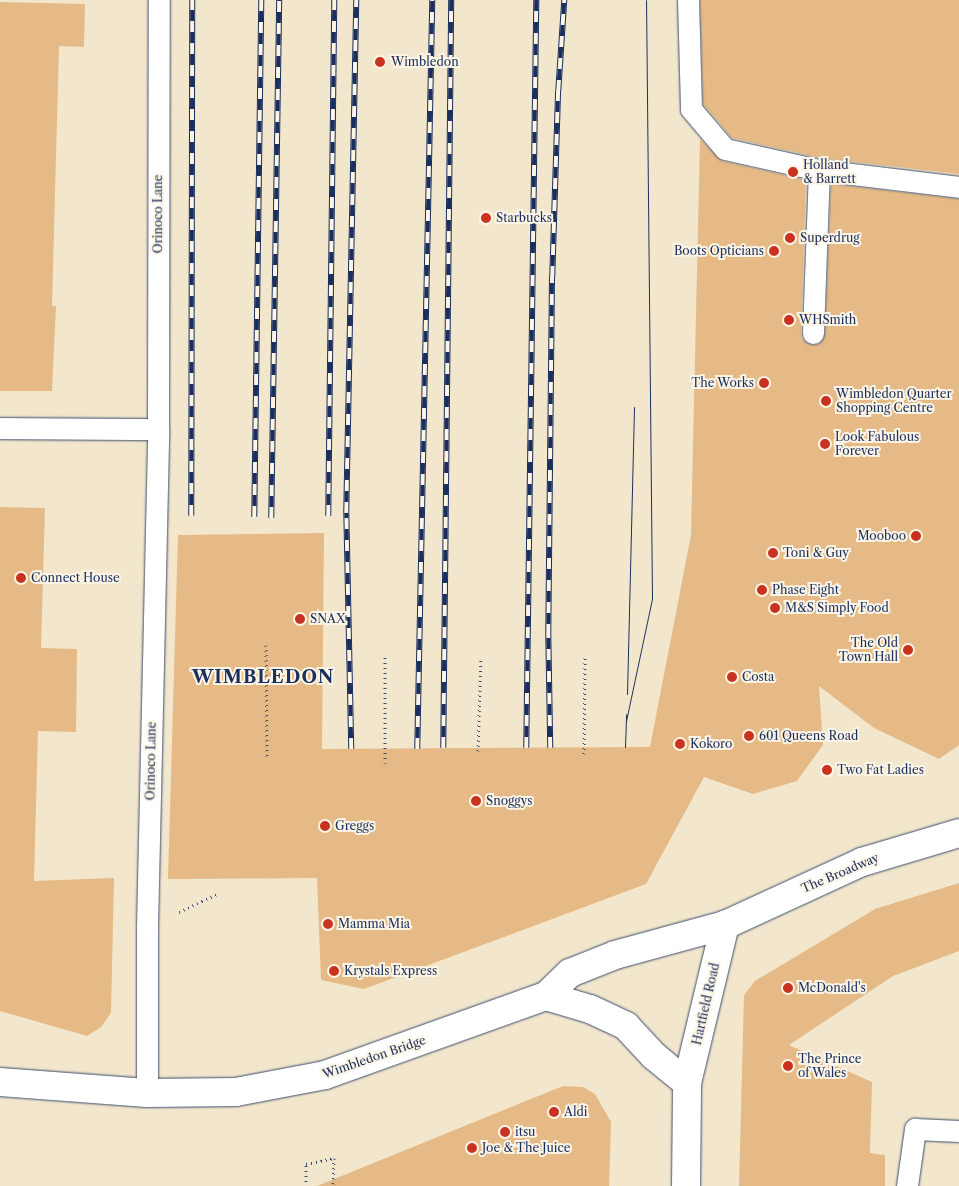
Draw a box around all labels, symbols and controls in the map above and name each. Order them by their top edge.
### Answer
marker: Wimbledon [373,55,387,69]
place label: Wimbledon [391,55,459,69]
place label: Holland & Barrett [803,158,856,186]
marker: Holland & Barrett [787,166,799,178]
street label: Orinoco Lane [151,175,165,253]
place label: Starbucks [496,211,552,225]
marker: Starbucks [480,212,492,224]
place label: Superdrug [800,231,860,245]
marker: Superdrug [784,232,796,244]
place label: Boots Opticians [674,244,764,258]
marker: Boots Opticians [768,245,780,257]
place label: WHSmith [799,313,856,327]
marker: WHSmith [783,314,795,326]
place label: The Works [691,376,754,390]
marker: The Works [758,377,770,389]
place label: Wimbledon Quarter Shopping Centre [836,387,952,415]
marker: Wimbledon Quarter Shopping Centre [820,395,832,407]
place label: Look Fabulous Forever [835,430,920,458]
marker: Look Fabulous Forever [819,438,831,450]
place label: Mooboo [858,529,906,543]
marker: Mooboo [910,530,922,542]
place label: Toni & Guy [783,546,849,560]
marker: Toni & Guy [767,547,779,559]
place label: Connect House [31,571,120,585]
marker: Connect House [15,572,27,584]
place label: Phase Eight [772,583,839,597]
marker: Phase Eight [756,584,768,596]
place label: M&S Simply Food [785,601,889,615]
marker: M&S Simply Food [769,602,781,614]
place label: SNAX [310,612,345,626]
marker: SNAX [294,613,306,625]
place label: The Old Town Hall [839,636,898,664]
marker: The Old Town Hall [902,644,914,656]
district label: WIMBLEDON [191,666,335,688]
place label: Costa [742,670,774,684]
marker: Costa [726,671,738,683]
street label: Orinoco Lane [143,721,159,801]
place label: 601 Queens Road [759,729,858,743]
marker: 601 Queens Road [743,730,755,742]
place label: Kokoro [690,737,732,751]
marker: Kokoro [674,738,686,750]
place label: Two Fat Ladies [837,763,924,777]
marker: Two Fat Ladies [821,764,833,776]
place label: Snoggys [486,794,532,808]
marker: Snoggys [470,795,482,807]
place label: Greggs [335,819,374,833]
marker: Greggs [319,820,331,832]
street label: The Broadway [799,850,881,896]
place label: Mamma Mia [338,917,410,931]
marker: Mamma Mia [322,918,334,930]
street label: Hartfield Road [690,962,722,1046]
place label: Krystals Express [344,964,437,978]
marker: Krystals Express [328,965,340,977]
place label: McDonald's [798,981,866,995]
marker: McDonald's [782,982,794,994]
street label: Wimbledon Bridge [321,1033,427,1081]
place label: The Prince of Wales [798,1052,862,1080]
marker: The Prince of Wales [782,1060,794,1072]
place label: Aldi [564,1105,587,1119]
marker: Aldi [548,1106,560,1118]
place label: itsu [515,1125,536,1139]
marker: itsu [499,1126,511,1138]
place label: Joe & The Juice [482,1141,571,1155]
marker: Joe & The Juice [466,1142,478,1154]

